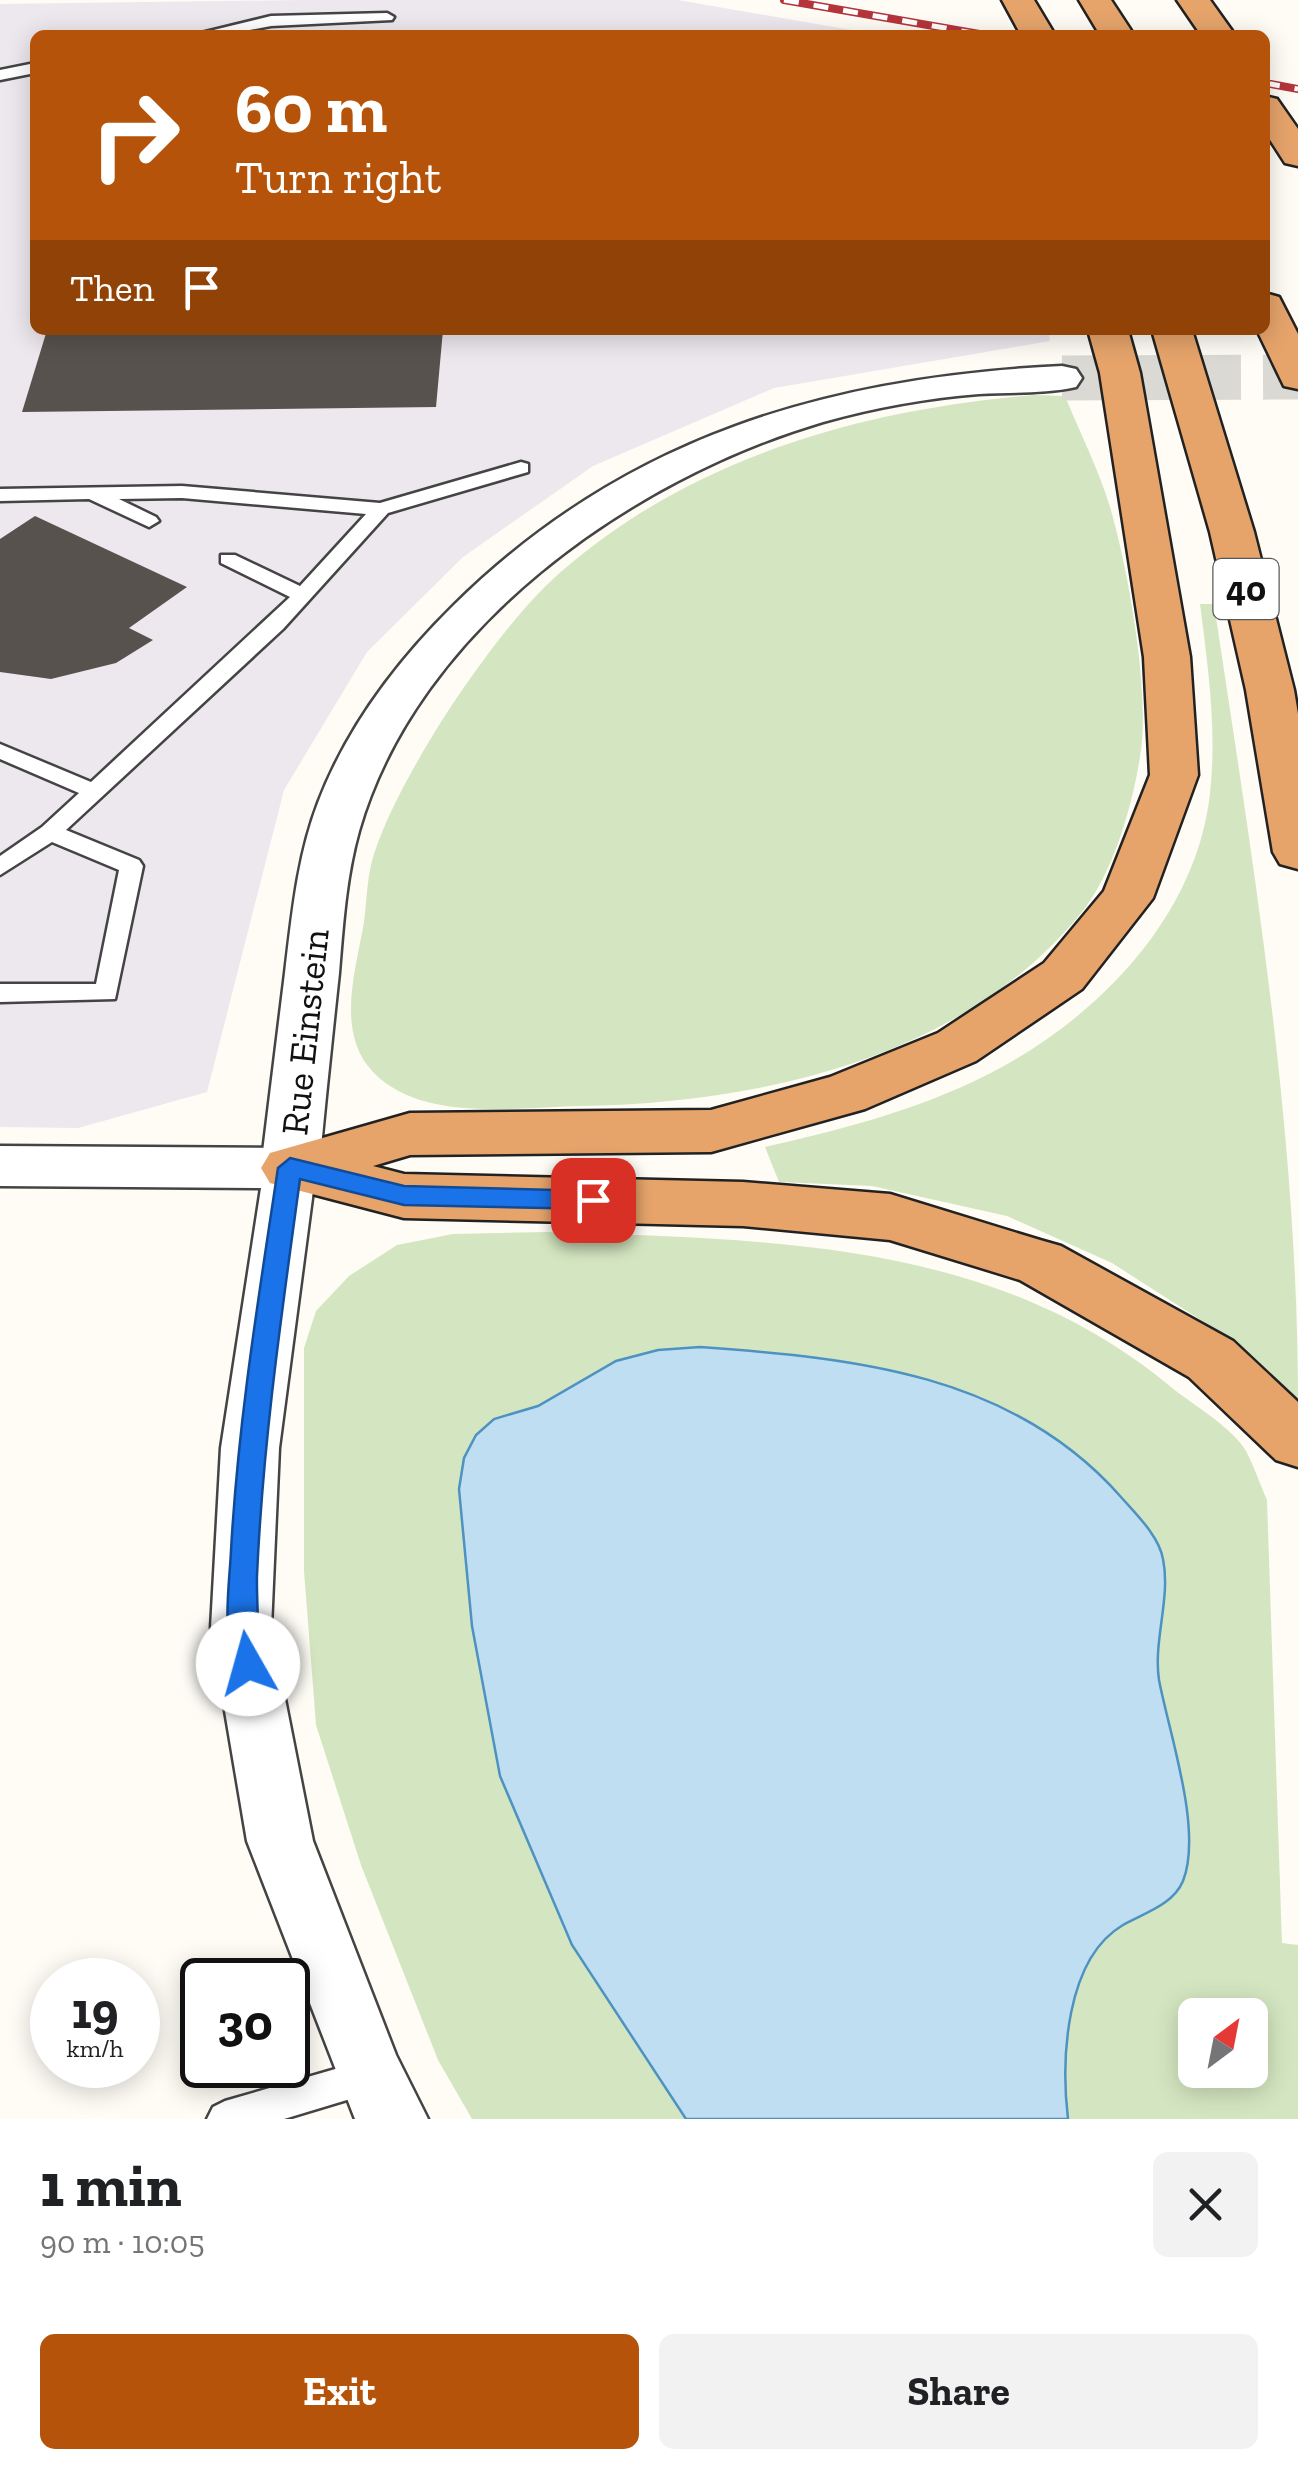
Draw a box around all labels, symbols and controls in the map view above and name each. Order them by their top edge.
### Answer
text: 60 m [235,66,387,150]
icon: right [70,70,200,200]
text: Turn right [235,151,441,205]
icon: arrive [174,260,229,315]
text: Then [70,265,154,311]
road number: 40 [1214,559,1278,619]
street label: Rue Einstein [271,926,339,1137]
pin [551,1158,636,1243]
icon: arrive [566,1173,621,1228]
position arrow [196,1612,300,1716]
speed limit sign: 30 [180,1958,310,2088]
text: 19 [72,1981,118,2041]
north arrow [1178,1998,1268,2088]
map controls [1178,1998,1268,2088]
text: km/h [66,2033,124,2063]
text: 1 min [40,2149,182,2221]
button: close [1153,2152,1258,2257]
text: 90 m · 10:05 [40,2223,205,2261]
button: Exit [40,2334,639,2449]
button: Share [659,2334,1258,2449]

